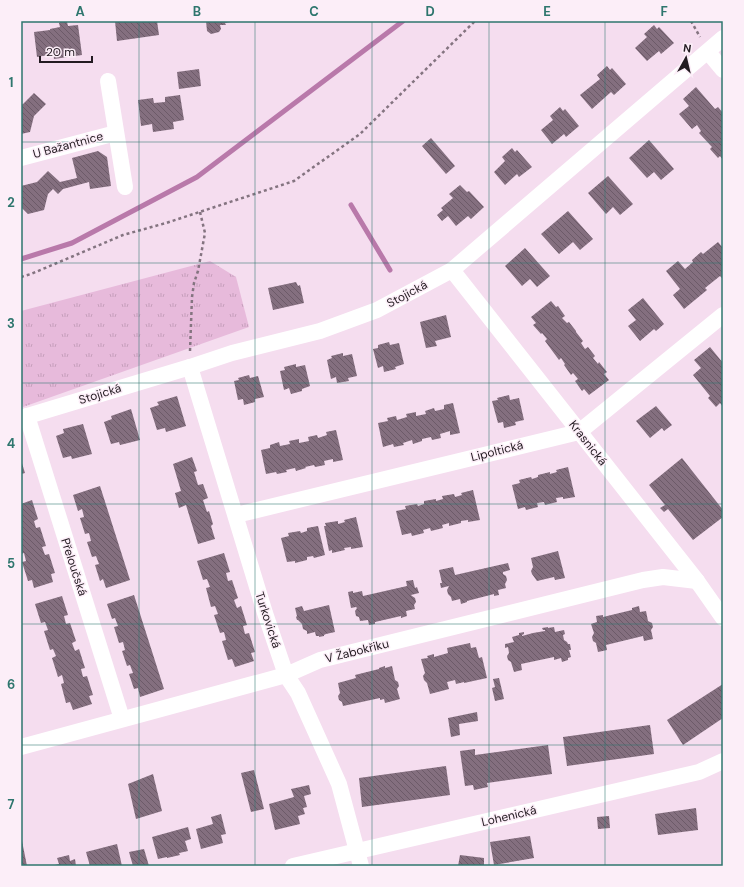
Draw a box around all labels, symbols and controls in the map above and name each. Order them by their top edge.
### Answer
text: A [75,3,85,20]
text: B [193,3,201,20]
text: C [309,3,319,20]
text: D [425,3,435,20]
text: E [543,3,551,20]
text: F [660,3,668,20]
scale bar [40,38,92,64]
north arrow [666,38,706,78]
text: N [682,41,692,56]
text: 20 m [46,44,75,60]
text: 1 [9,74,13,91]
street label: U Bažantnice [31,128,105,162]
text: 2 [7,194,15,211]
street label: Stojická [384,277,430,311]
text: 3 [7,315,15,332]
street label: Stojická [77,380,123,408]
street label: Krasnická [565,417,611,469]
text: 4 [7,435,15,452]
street label: Lipoltická [469,437,525,465]
street label: Přeloučská [57,536,91,598]
text: 5 [7,555,15,572]
street label: Turkovická [251,590,285,650]
street label: V Žabokřiku [323,635,391,667]
text: 6 [7,676,15,693]
text: 7 [8,796,15,813]
street label: Lohenická [480,802,538,830]

